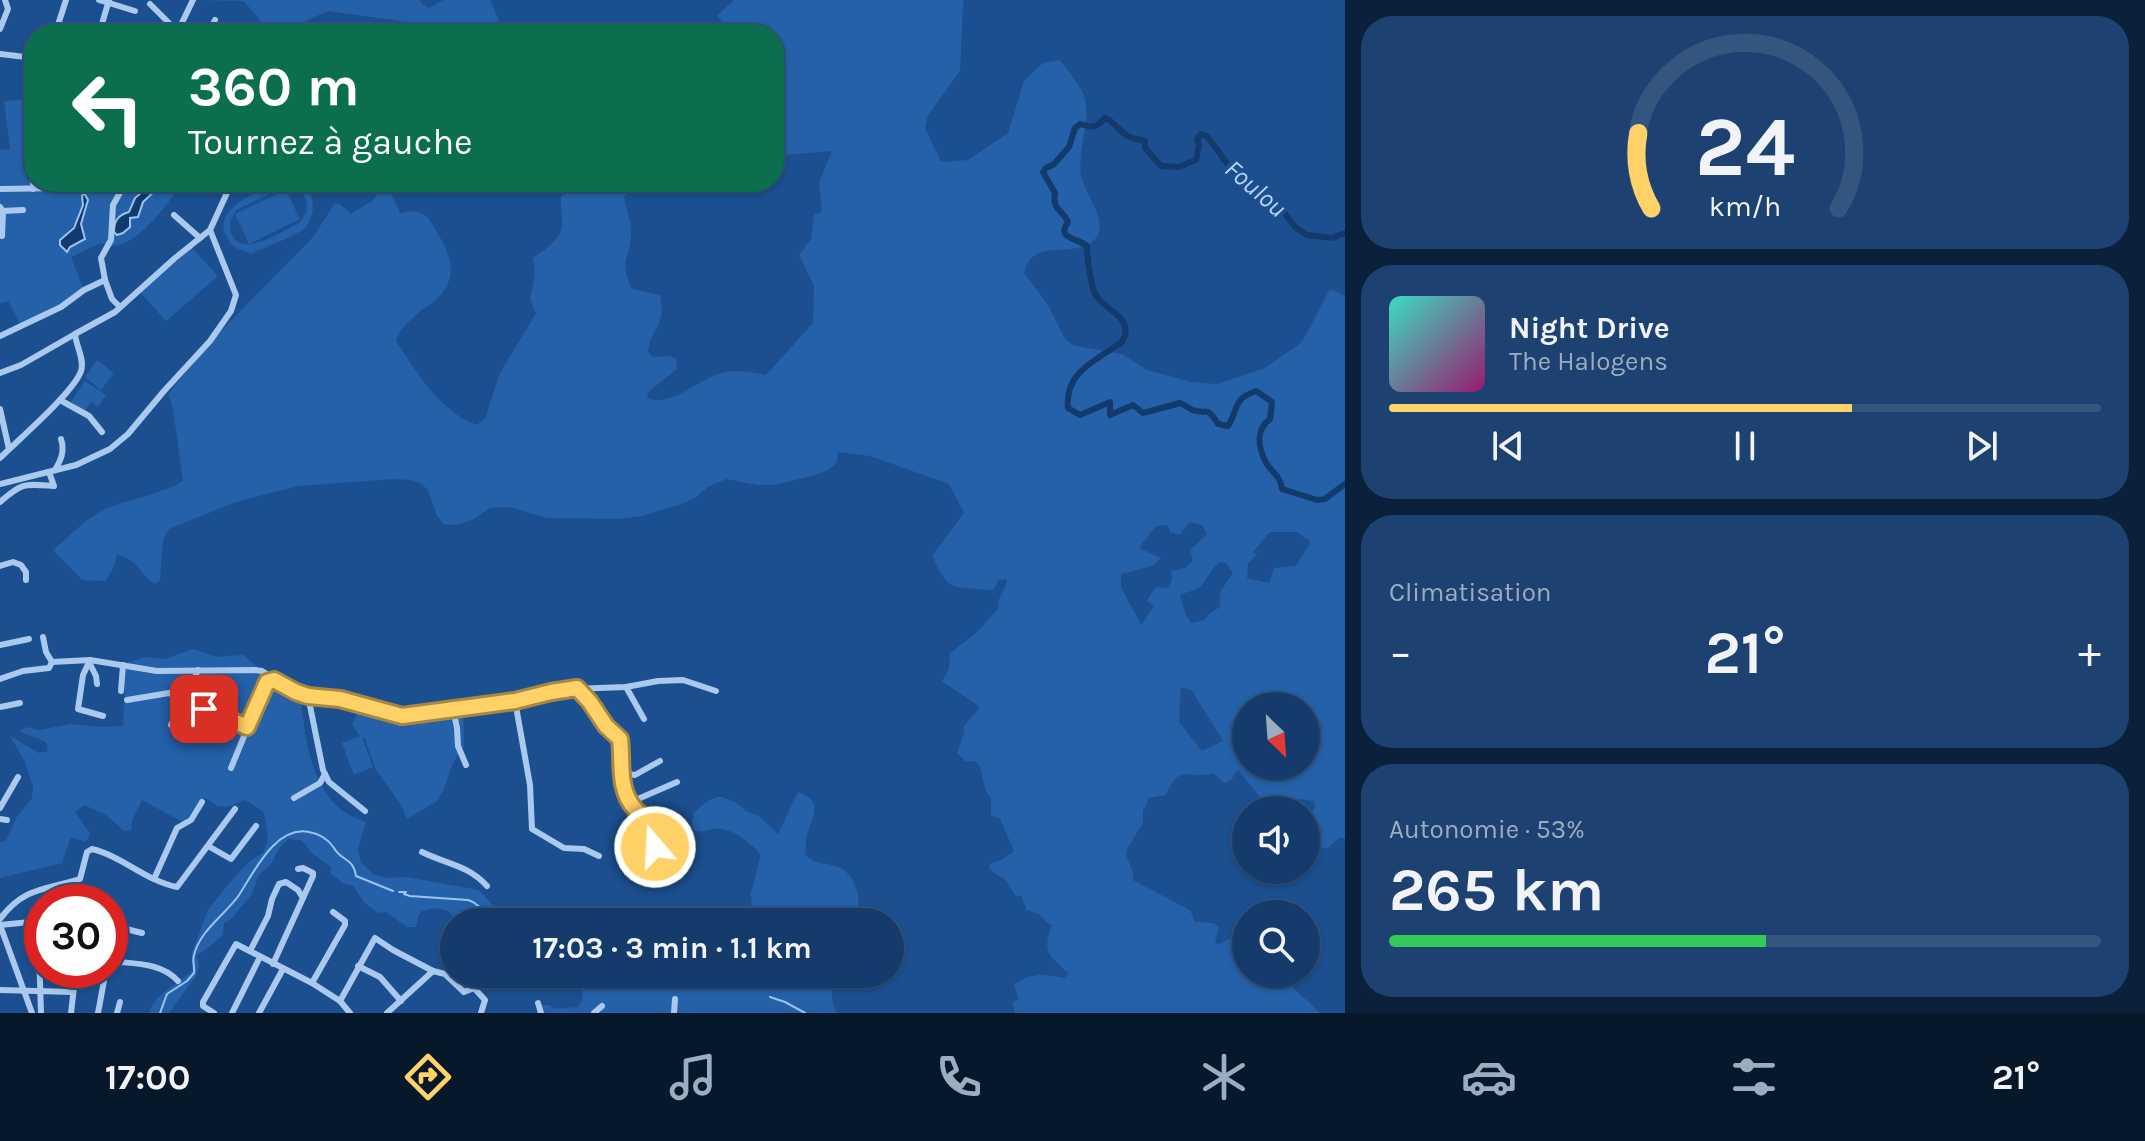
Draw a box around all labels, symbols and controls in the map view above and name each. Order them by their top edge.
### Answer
text: 360 m [188,54,360,119]
icon: left [56,56,160,160]
text: 24 [1695,98,1795,195]
text: Tournez à gauche [188,121,473,163]
water label: Foulou [1218,153,1293,224]
text: km/h [1709,190,1781,223]
text: Night Drive [1509,310,1670,346]
text: The Halogens [1509,346,1668,377]
icon: previous [1486,424,1530,468]
icon: pause [1723,424,1767,468]
icon: next [1960,424,2004,468]
text: Climatisation [1389,577,1552,608]
text: 21° [1705,618,1786,688]
text: − [1389,627,1412,678]
text: + [2078,627,2101,678]
pin [170,675,238,743]
icon: arrive [182,687,226,731]
north arrow [1232,692,1320,780]
map controls [1232,692,1320,988]
button: sound [1232,796,1320,884]
position arrow [613,805,697,889]
text: Autonomie · 53% [1389,814,1585,845]
text: 265 km [1389,855,1604,925]
speed limit sign: 30 [24,884,128,988]
button: search [1232,900,1320,988]
text: 17:03 · 3 min · 1.1 km [532,930,812,966]
icon: directions [400,1049,456,1105]
icon: music [665,1049,721,1105]
icon: phone [931,1049,987,1105]
icon: climate [1196,1049,1252,1105]
icon: car [1461,1049,1517,1105]
icon: filters [1726,1049,1782,1105]
text: 17:00 [105,1056,191,1098]
text: 21° [1992,1056,2040,1098]

